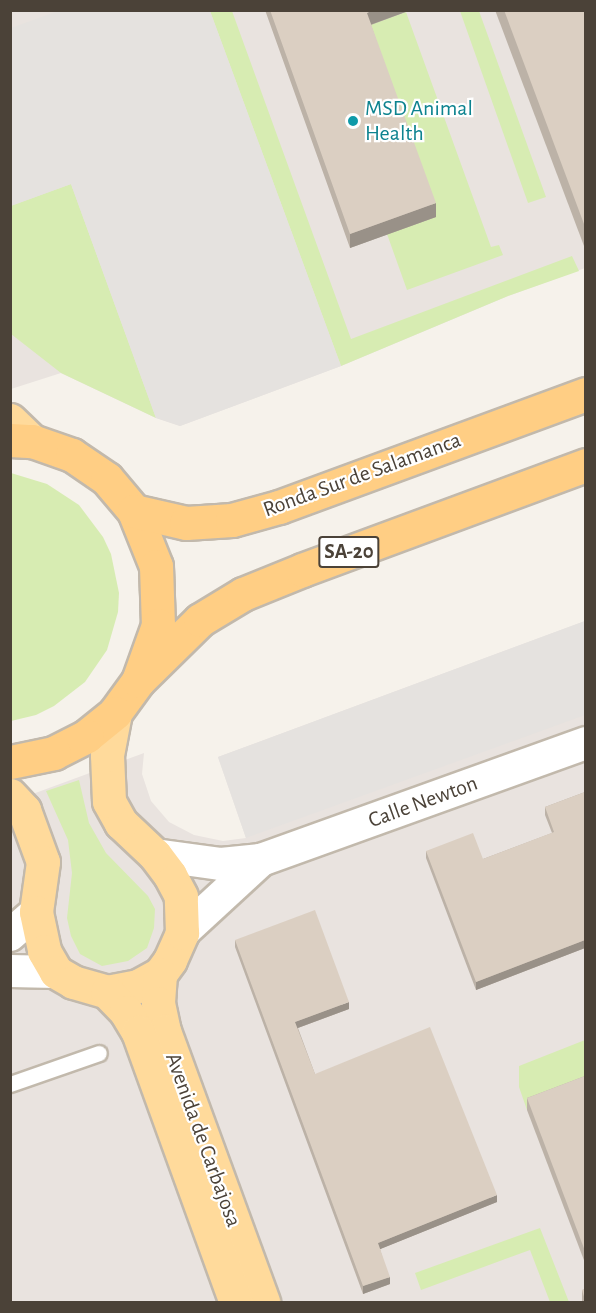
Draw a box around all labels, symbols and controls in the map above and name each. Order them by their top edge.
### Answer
place label: MSD Animal Health [365,95,473,146]
marker: MSD Animal Health [346,114,360,128]
street label: Ronda Sur de Salamanca [259,427,465,523]
road number: SA-20 [318,534,380,570]
street label: Calle Newton [365,770,481,834]
street label: Avenida de Carbajosa [159,1049,247,1231]

